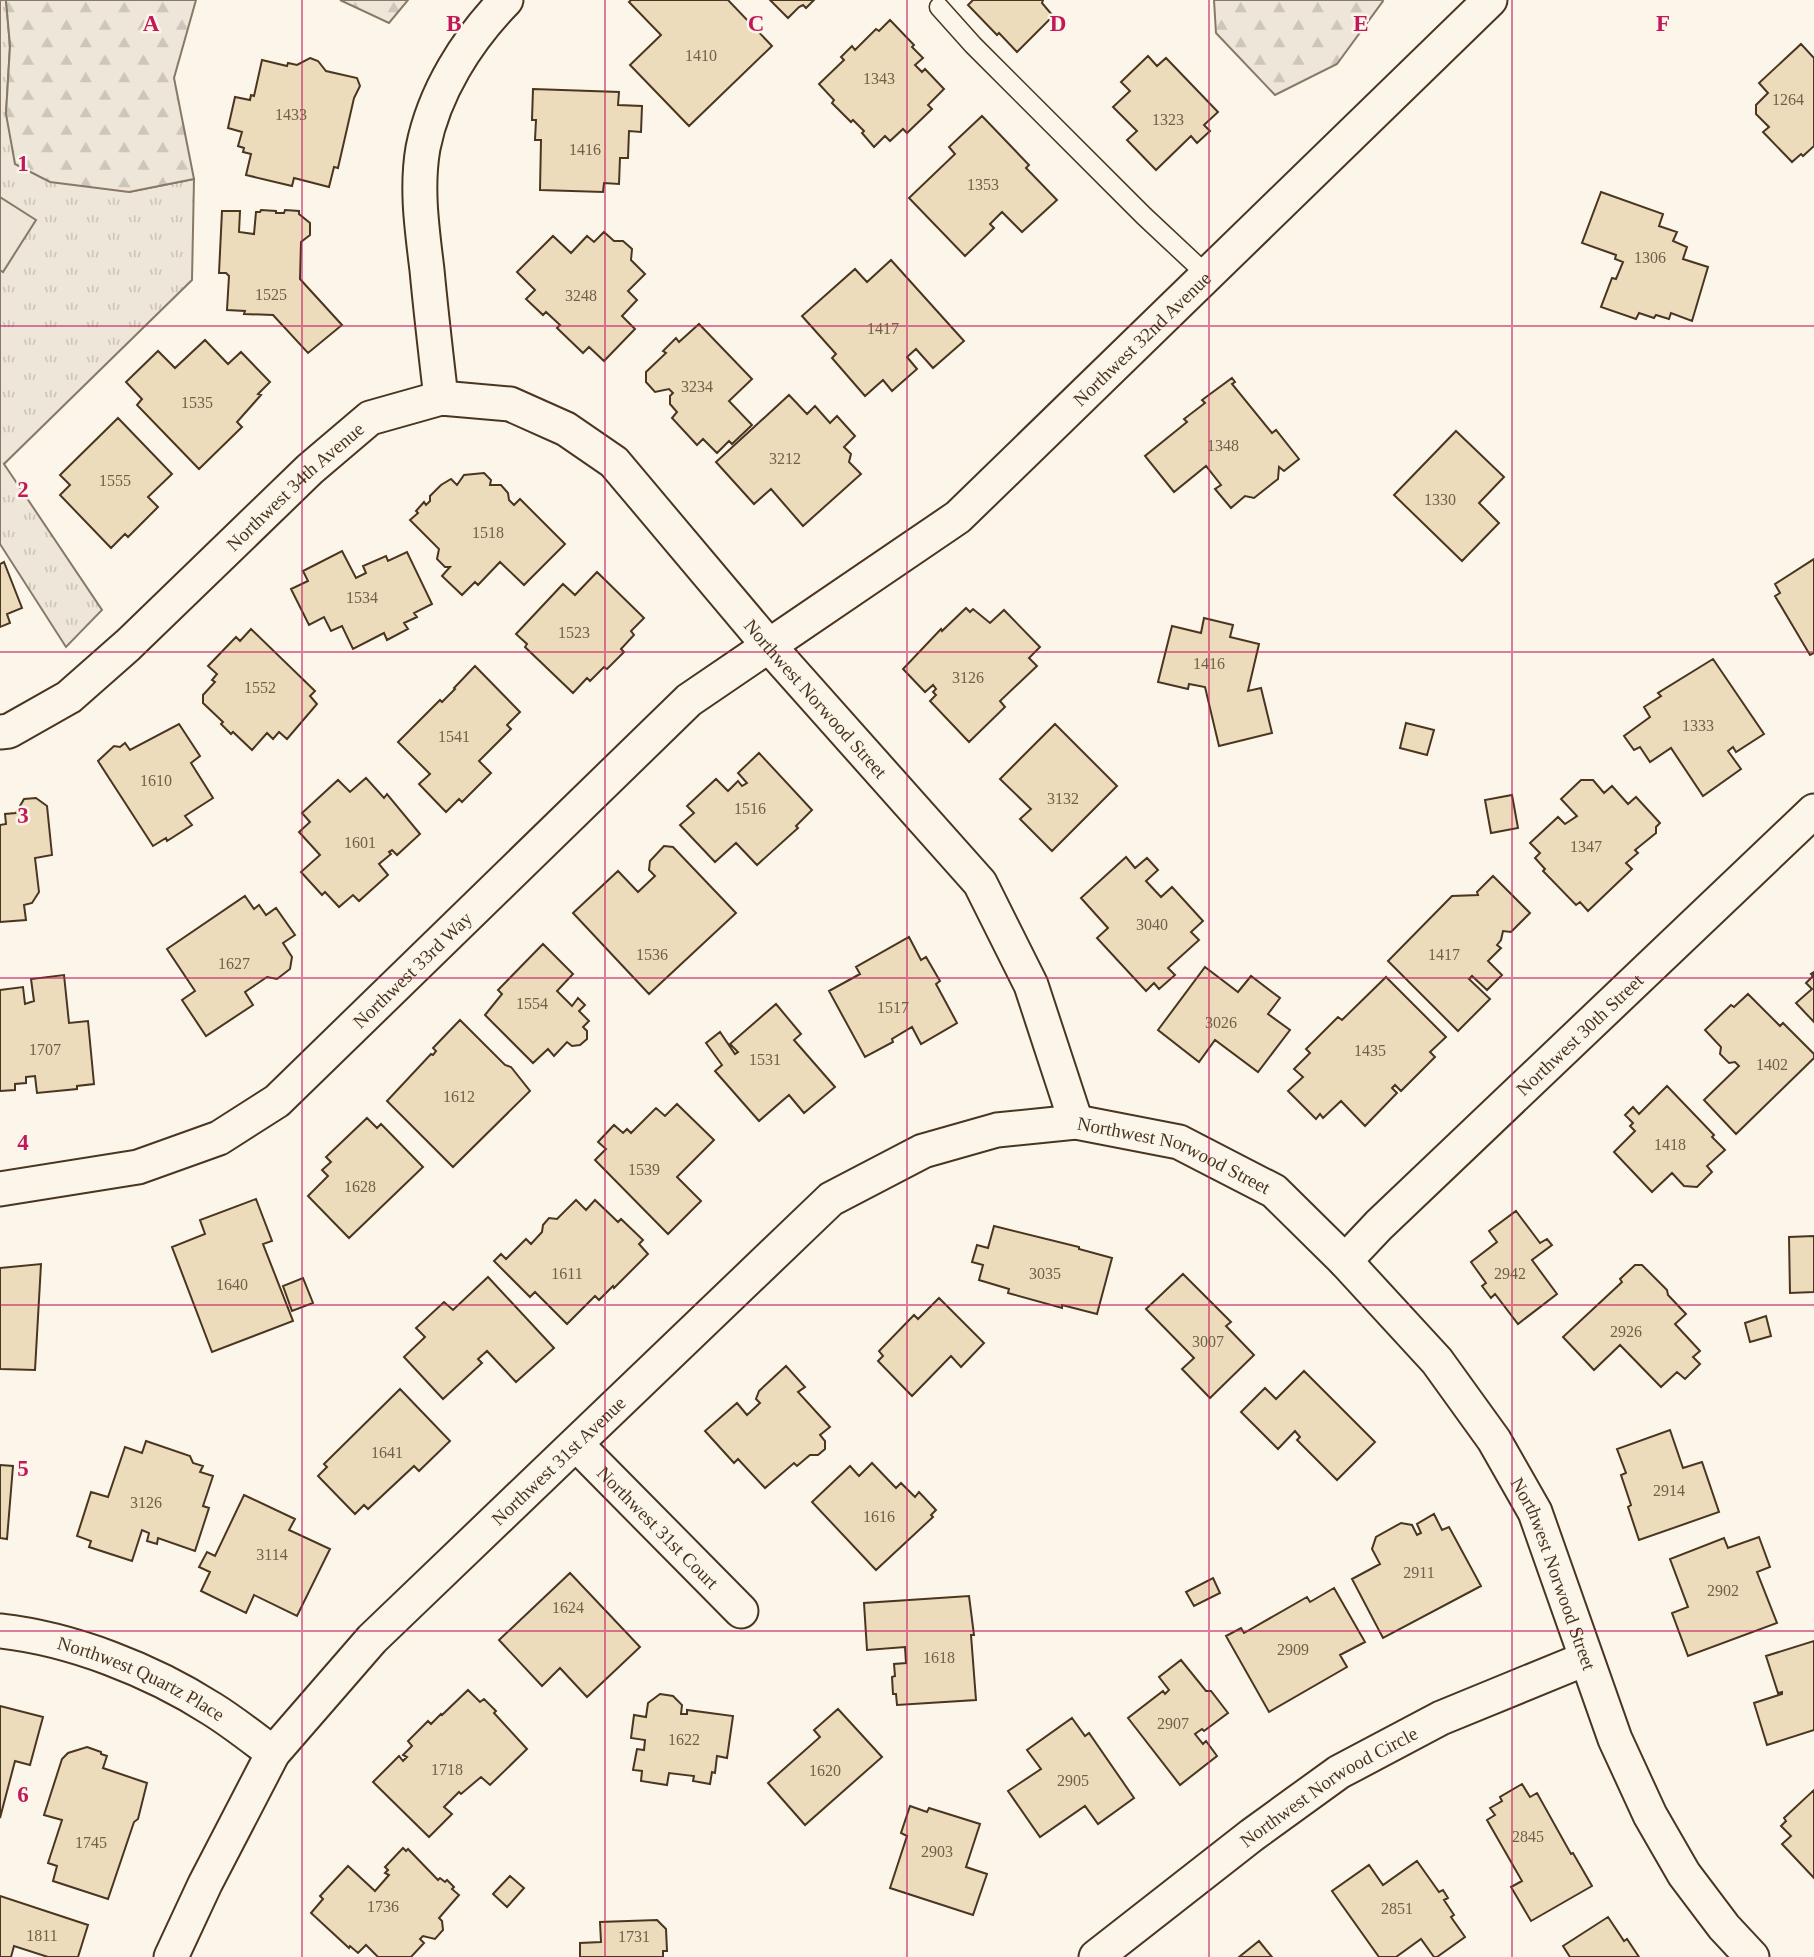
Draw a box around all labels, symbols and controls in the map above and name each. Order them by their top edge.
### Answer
text: A [143,11,160,36]
text: B [446,11,462,36]
text: C [748,11,764,36]
text: D [1050,11,1066,36]
text: E [1353,11,1369,36]
text: F [1656,11,1670,36]
house number: 1410 [685,47,717,64]
house number: 1343 [863,70,895,87]
house number: 1264 [1772,91,1804,108]
house number: 1433 [275,106,307,123]
house number: 1323 [1152,111,1184,128]
house number: 1416 [569,141,601,158]
text: 1 [17,151,29,176]
house number: 1353 [967,176,999,193]
house number: 1306 [1634,249,1666,266]
street label: Northwest 32nd Avenue [1069,267,1215,410]
house number: 1525 [255,286,287,303]
house number: 3248 [565,287,597,304]
house number: 1417 [867,320,899,337]
house number: 3234 [681,378,713,395]
house number: 1535 [181,394,213,411]
street label: Northwest 34th Avenue [222,418,368,555]
house number: 1348 [1207,437,1239,454]
house number: 3212 [769,450,801,467]
house number: 1555 [99,472,131,489]
text: 2 [17,477,29,502]
house number: 1330 [1424,491,1456,508]
house number: 1518 [472,524,504,541]
house number: 1534 [346,589,378,606]
street label: Northwest Norwood Street [740,615,892,782]
house number: 1523 [558,624,590,641]
house number: 1416 [1193,655,1225,672]
house number: 3126 [952,669,984,686]
house number: 1552 [244,679,276,696]
house number: 1333 [1682,717,1714,734]
house number: 1541 [438,728,470,745]
house number: 1610 [140,772,172,789]
house number: 3132 [1047,790,1079,807]
house number: 1516 [734,800,766,817]
text: 3 [17,803,29,828]
house number: 1601 [344,834,376,851]
house number: 1347 [1570,838,1602,855]
street label: Northwest 33rd Way [348,907,476,1032]
house number: 3040 [1136,916,1168,933]
house number: 1536 [636,946,668,963]
house number: 1417 [1428,946,1460,963]
house number: 1627 [218,955,250,972]
street label: Northwest 30th Street [1512,969,1647,1100]
house number: 1554 [516,995,548,1012]
house number: 1517 [877,999,909,1016]
house number: 3026 [1205,1014,1237,1031]
house number: 1707 [29,1041,61,1058]
house number: 1435 [1354,1042,1386,1059]
house number: 1531 [749,1051,781,1068]
house number: 1402 [1756,1056,1788,1073]
house number: 1612 [443,1088,475,1105]
street label: Northwest Norwood Street [1076,1112,1275,1198]
text: 4 [17,1130,29,1155]
house number: 1418 [1654,1136,1686,1153]
house number: 1539 [628,1161,660,1178]
house number: 1628 [344,1178,376,1195]
house number: 1611 [551,1265,583,1282]
house number: 3035 [1029,1265,1061,1282]
house number: 2942 [1494,1265,1526,1282]
house number: 1640 [216,1276,248,1293]
house number: 2926 [1610,1323,1642,1340]
house number: 3007 [1192,1333,1224,1350]
street label: Northwest 31st Avenue [487,1392,629,1529]
house number: 1641 [371,1444,403,1461]
text: 5 [17,1456,29,1481]
street label: Northwest 31st Court [593,1462,724,1593]
street label: Northwest Norwood Street [1507,1474,1601,1673]
house number: 2914 [1653,1482,1685,1499]
house number: 3126 [130,1494,162,1511]
house number: 1616 [863,1508,895,1525]
house number: 3114 [256,1546,288,1563]
house number: 2911 [1403,1564,1435,1581]
house number: 2902 [1707,1582,1739,1599]
house number: 1624 [552,1599,584,1616]
street label: Northwest Quartz Place [55,1632,229,1725]
house number: 2909 [1277,1641,1309,1658]
house number: 1618 [923,1649,955,1666]
house number: 2907 [1157,1715,1189,1732]
street label: Northwest Norwood Circle [1236,1722,1421,1851]
house number: 1622 [668,1731,700,1748]
house number: 1718 [431,1761,463,1778]
house number: 1620 [809,1762,841,1779]
house number: 2905 [1057,1772,1089,1789]
text: 6 [17,1782,29,1807]
house number: 2845 [1512,1828,1544,1845]
house number: 1745 [75,1834,107,1851]
house number: 2903 [921,1843,953,1860]
house number: 1736 [367,1898,399,1915]
house number: 2851 [1381,1900,1413,1917]
house number: 1811 [26,1927,58,1944]
house number: 1731 [618,1928,650,1945]

